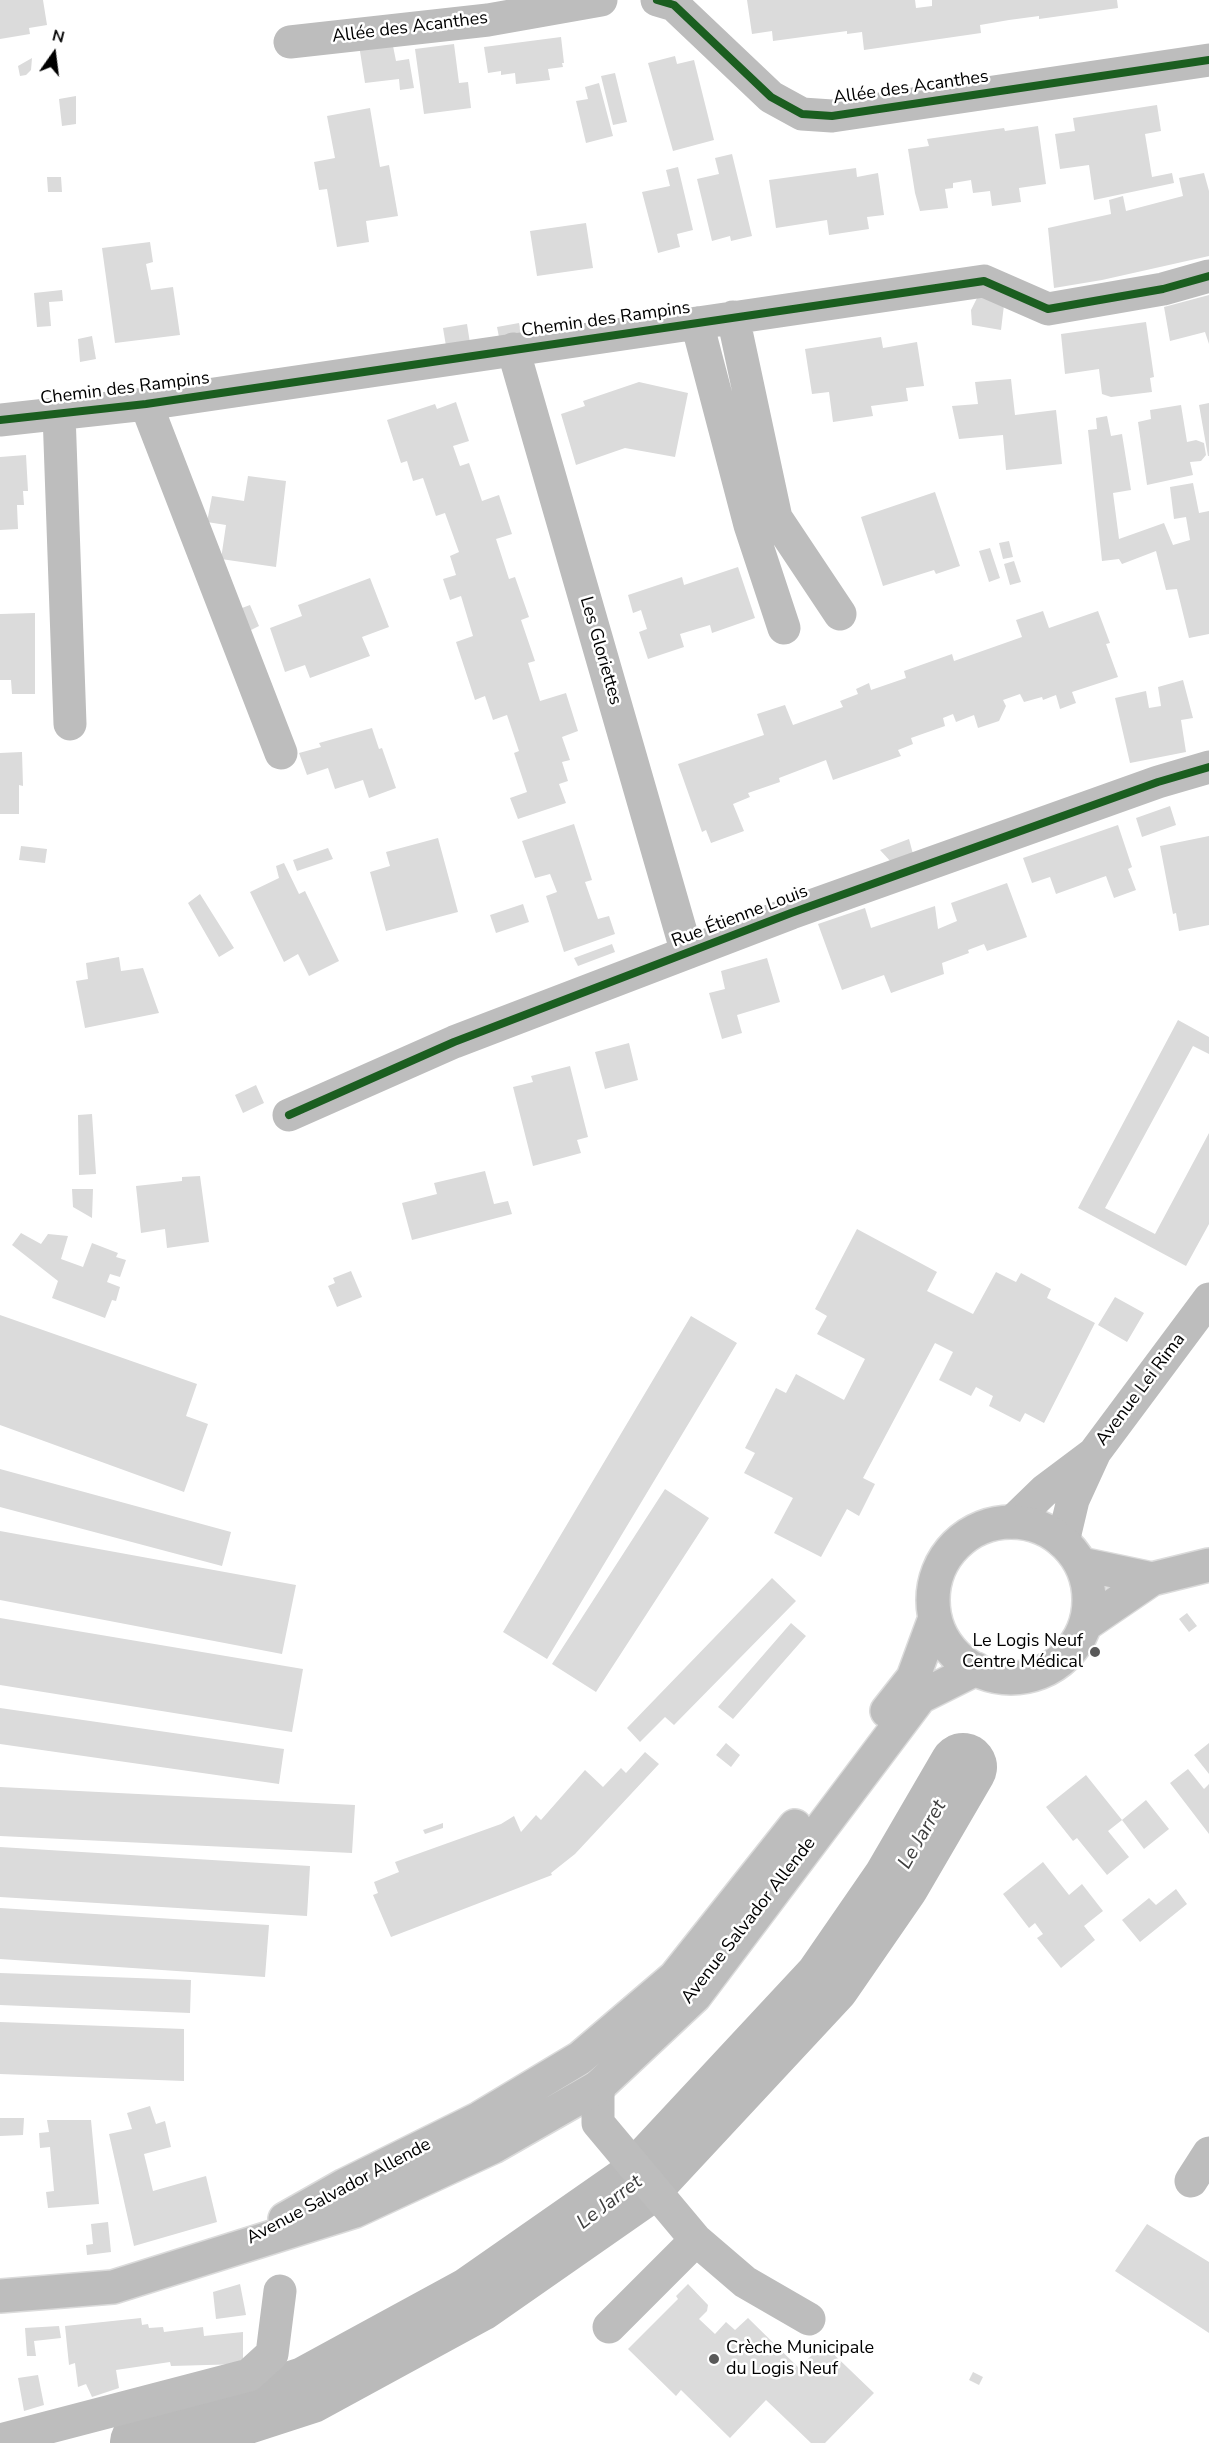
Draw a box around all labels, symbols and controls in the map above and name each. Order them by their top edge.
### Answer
street label: Allée des Acanthes [331,8,489,48]
north arrow [24,24,84,84]
text: N [50,24,67,49]
street label: Allée des Acanthes [832,66,990,110]
street label: Chemin des Rampins [520,297,692,343]
street label: Chemin des Rampins [39,368,211,410]
street label: Les Gloriettes [574,594,626,708]
street label: Rue Étienne Louis [669,881,811,953]
street label: Avenue Lei Rima [1092,1330,1190,1450]
place label: Le Logis Neuf Centre Médical [962,1631,1083,1674]
marker: Le Logis Neuf Centre Médical [1088,1645,1102,1659]
water label: Le Jarret [894,1796,952,1874]
street label: Avenue Salvador Allende [677,1833,821,2009]
street label: Avenue Salvador Allende [243,2134,435,2250]
water label: Le Jarret [573,2171,647,2235]
place label: Crèche Municipale du Logis Neuf [726,2338,874,2380]
marker: Crèche Municipale du Logis Neuf [707,2352,721,2366]

